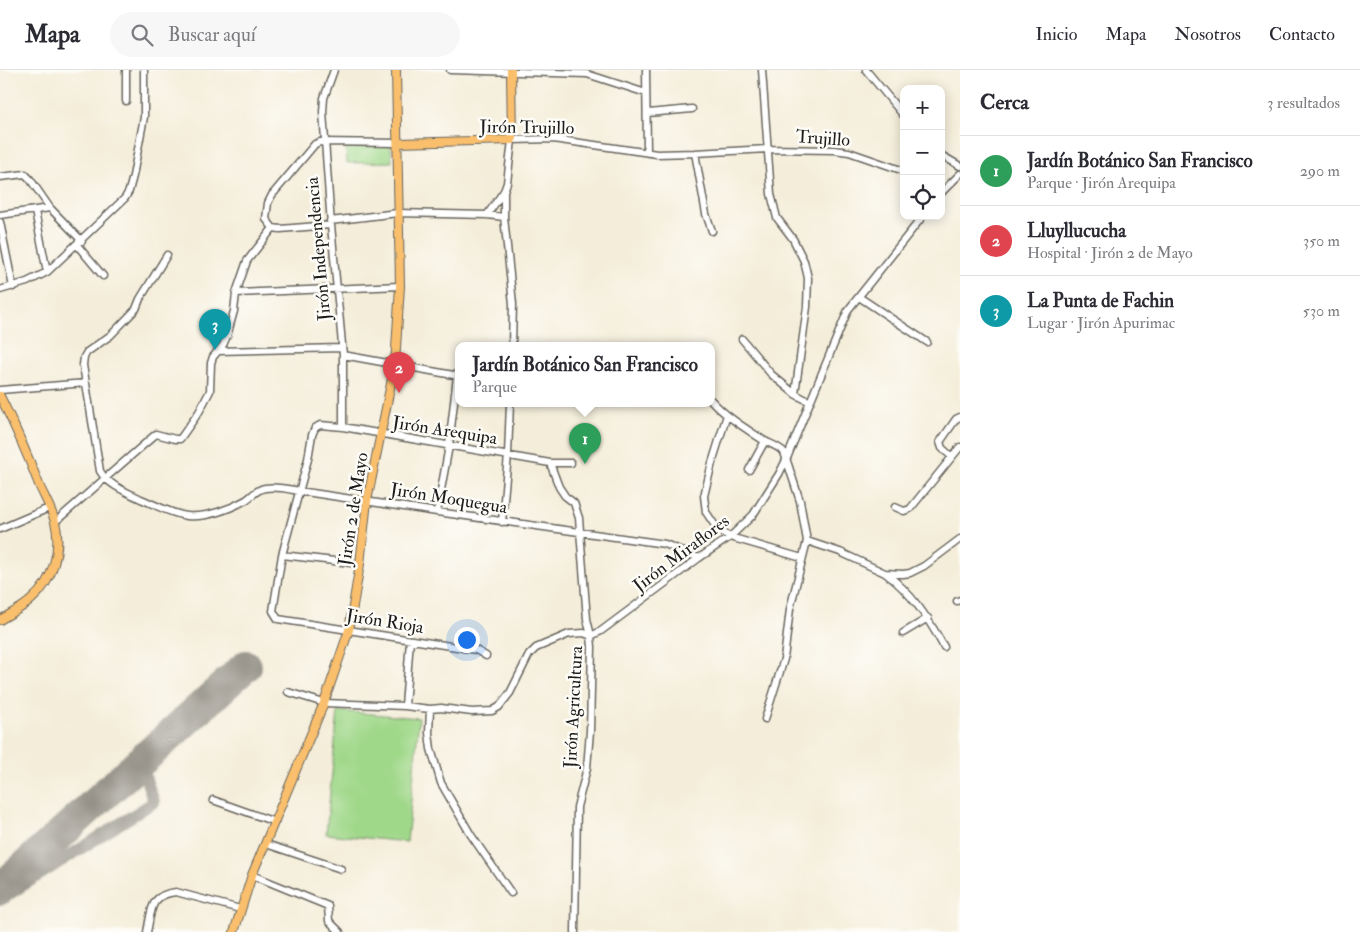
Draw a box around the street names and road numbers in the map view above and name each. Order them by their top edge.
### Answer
street label: Jirón Trujillo [479,115,575,140]
street label: Trujillo [795,125,851,152]
street label: Jirón Independencia [301,176,336,323]
street label: Jirón Arequipa [390,411,500,450]
street label: Jirón 2 de Mayo [333,450,374,568]
street label: Jirón Moquegua [388,478,510,519]
street label: Jirón Miraflores [628,510,734,598]
street label: Jirón Rioja [344,604,426,639]
street label: Jirón Agricultura [559,645,588,770]

